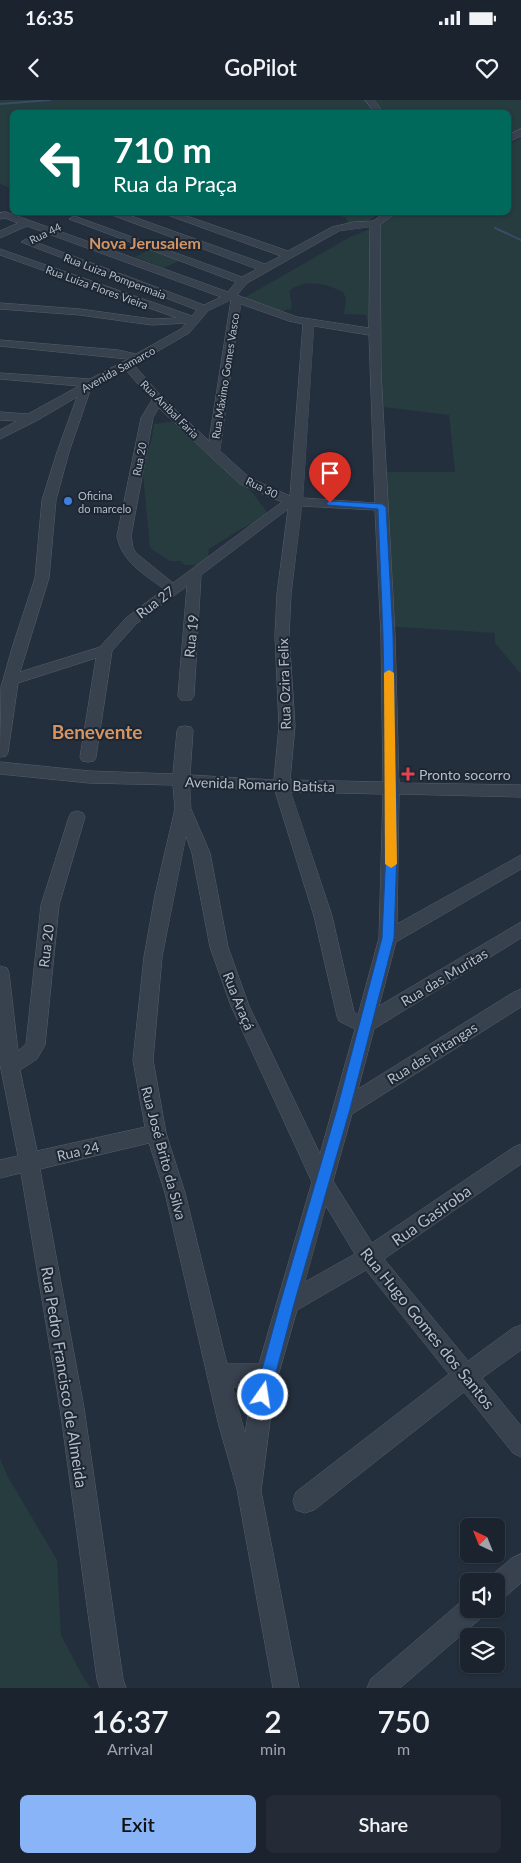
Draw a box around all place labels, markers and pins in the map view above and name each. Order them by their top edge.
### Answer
pin [309,452,351,503]
place label: Oficina do marcelo [78,489,131,515]
marker: Oficina do marcelo [62,495,74,507]
place label: Pronto socorro [419,766,511,783]
marker: Pronto socorro [401,767,415,781]

